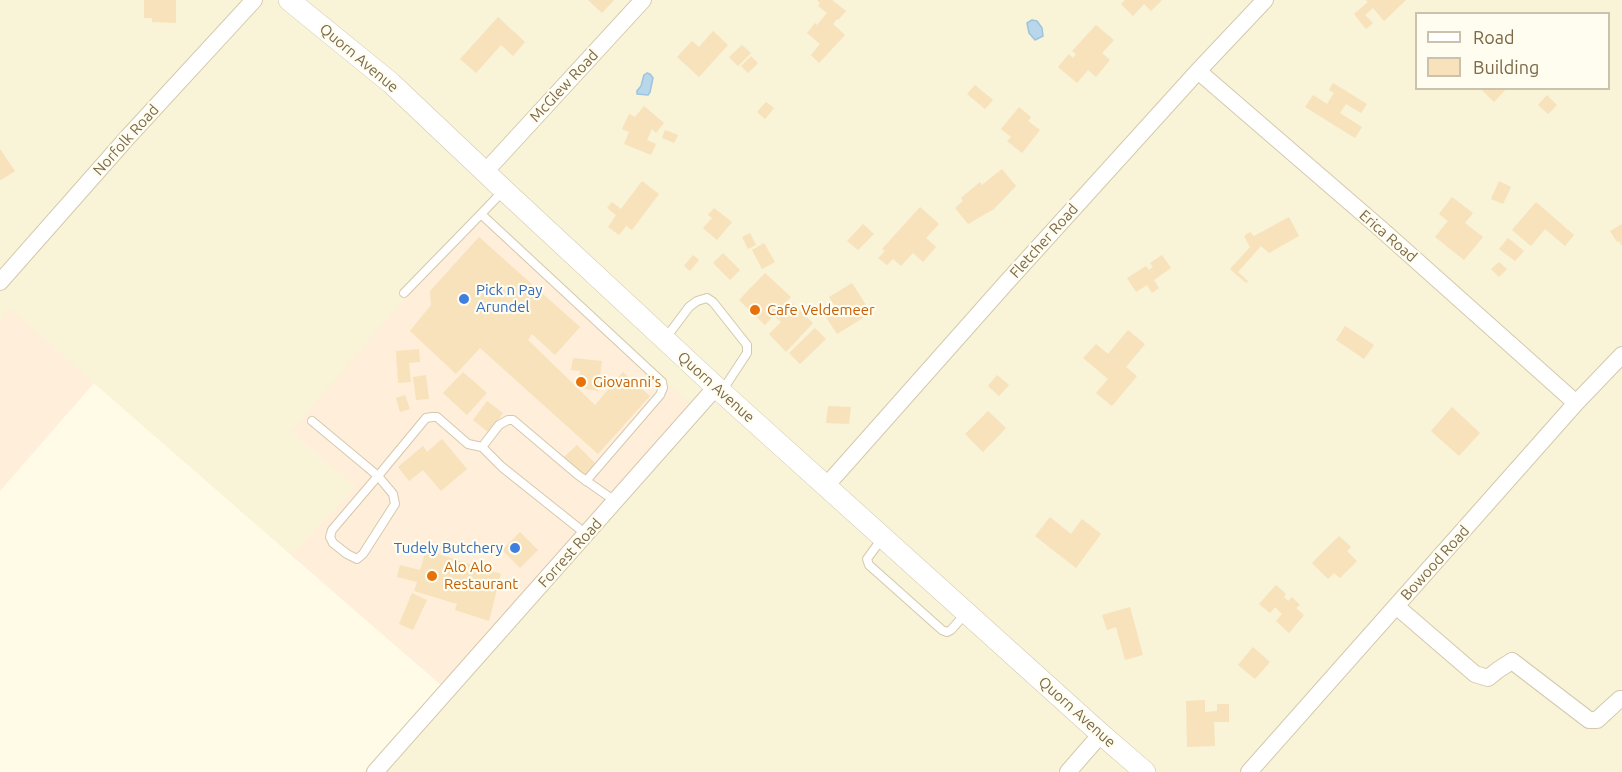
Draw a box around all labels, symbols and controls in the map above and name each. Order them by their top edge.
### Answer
legend [1415,12,1610,90]
street label: Quorn Avenue [316,20,402,96]
text: Road [1473,27,1515,47]
street label: McGlew Road [526,46,602,126]
text: Building [1473,57,1539,77]
street label: Norfolk Road [89,101,163,179]
street label: Fletcher Road [1006,200,1082,282]
street label: Erica Road [1356,206,1420,266]
place label: Pick n Pay Arundel [476,281,542,316]
marker: Pick n Pay Arundel [457,292,471,306]
place label: Cafe Veldemeer [767,301,875,319]
marker: Cafe Veldemeer [748,303,762,317]
street label: Quorn Avenue [674,348,758,426]
place label: Giovanni's [593,373,661,391]
marker: Giovanni's [574,375,588,389]
street label: Forrest Road [534,515,606,591]
street label: Bowood Road [1397,522,1473,604]
place label: Tudely Butchery [394,539,503,557]
marker: Tudely Butchery [508,541,522,555]
place label: Alo Alo Restaurant [444,558,518,593]
marker: Alo Alo Restaurant [425,569,439,583]
street label: Quorn Avenue [1035,673,1119,751]

